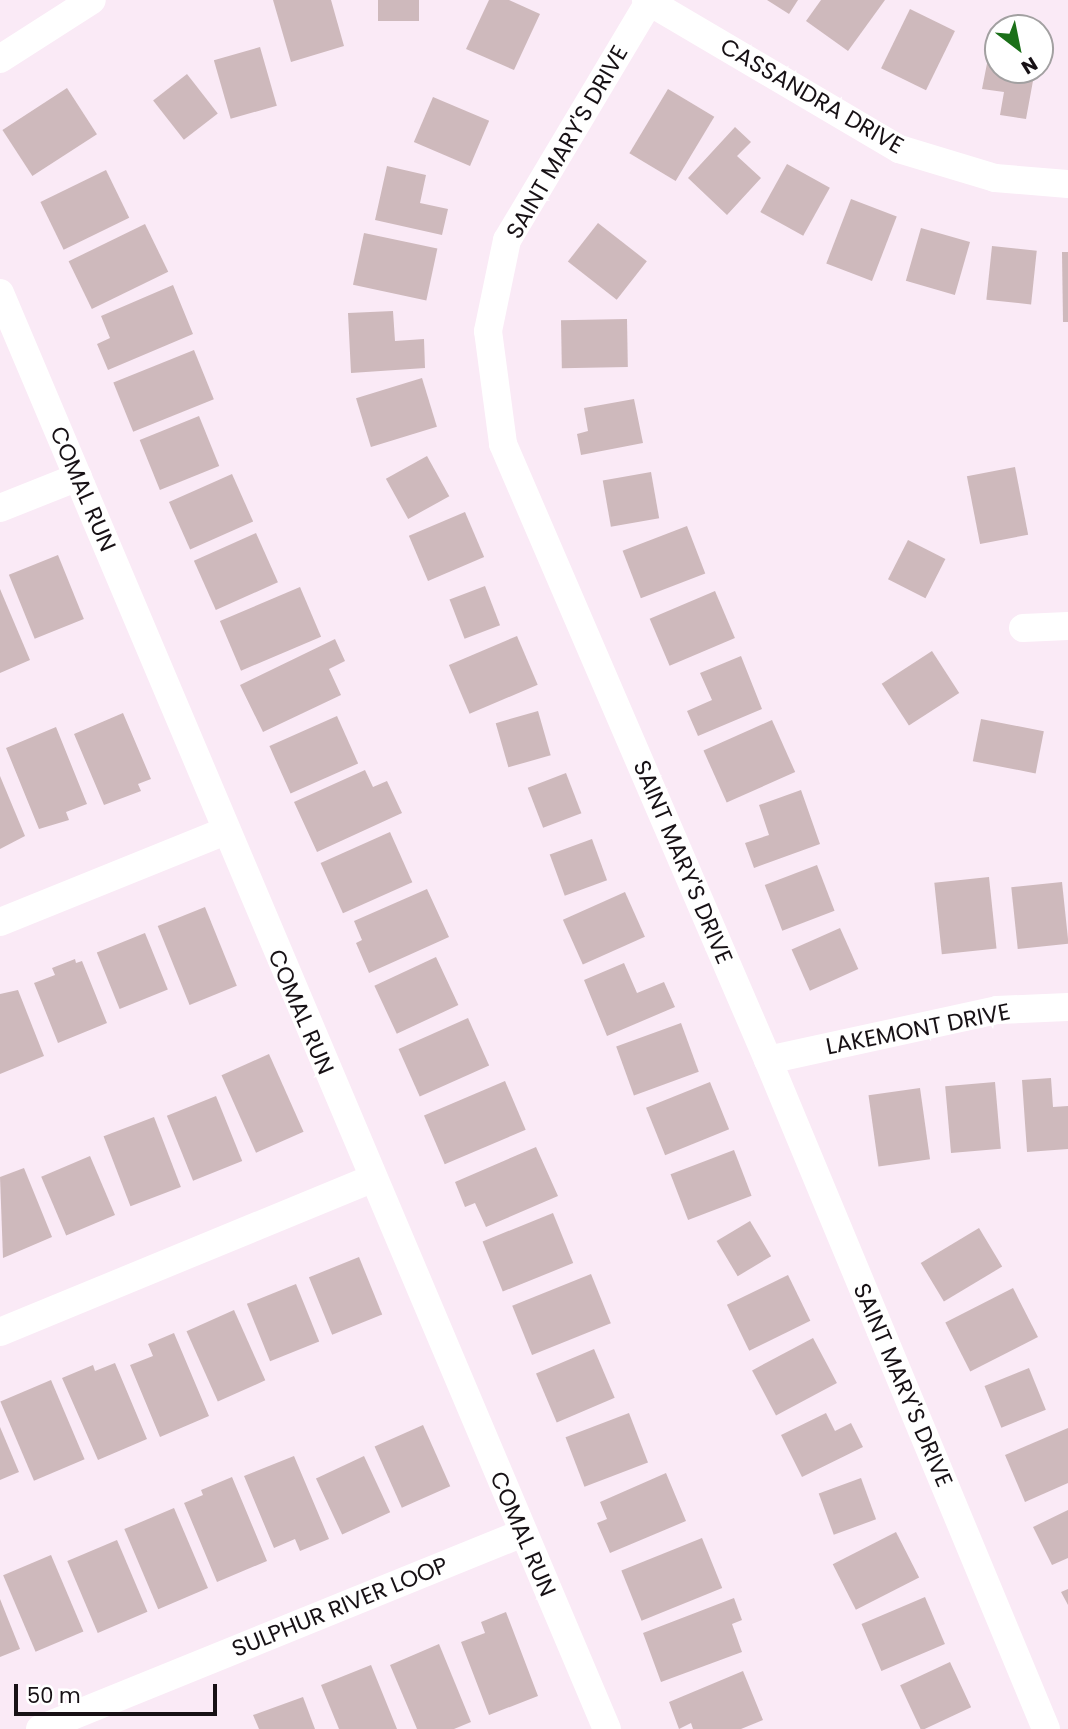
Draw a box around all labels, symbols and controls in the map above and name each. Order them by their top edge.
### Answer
north arrow [984,14,1054,84]
street label: CASSANDRA DRIVE [715,32,909,160]
street label: SAINT MARY'S DRIVE [500,40,634,244]
text: N [1016,50,1043,81]
street label: COMAL RUN [44,422,122,556]
street label: SAINT MARY'S DRIVE [628,756,738,968]
street label: COMAL RUN [262,945,340,1079]
street label: LAKEMONT DRIVE [824,998,1012,1060]
street label: SAINT MARY'S DRIVE [848,1279,958,1491]
street label: COMAL RUN [484,1467,562,1601]
street label: SULPHUR RIVER LOOP [228,1551,452,1663]
scale bar [18,1670,220,1714]
text: 50 m [27,1681,81,1710]

